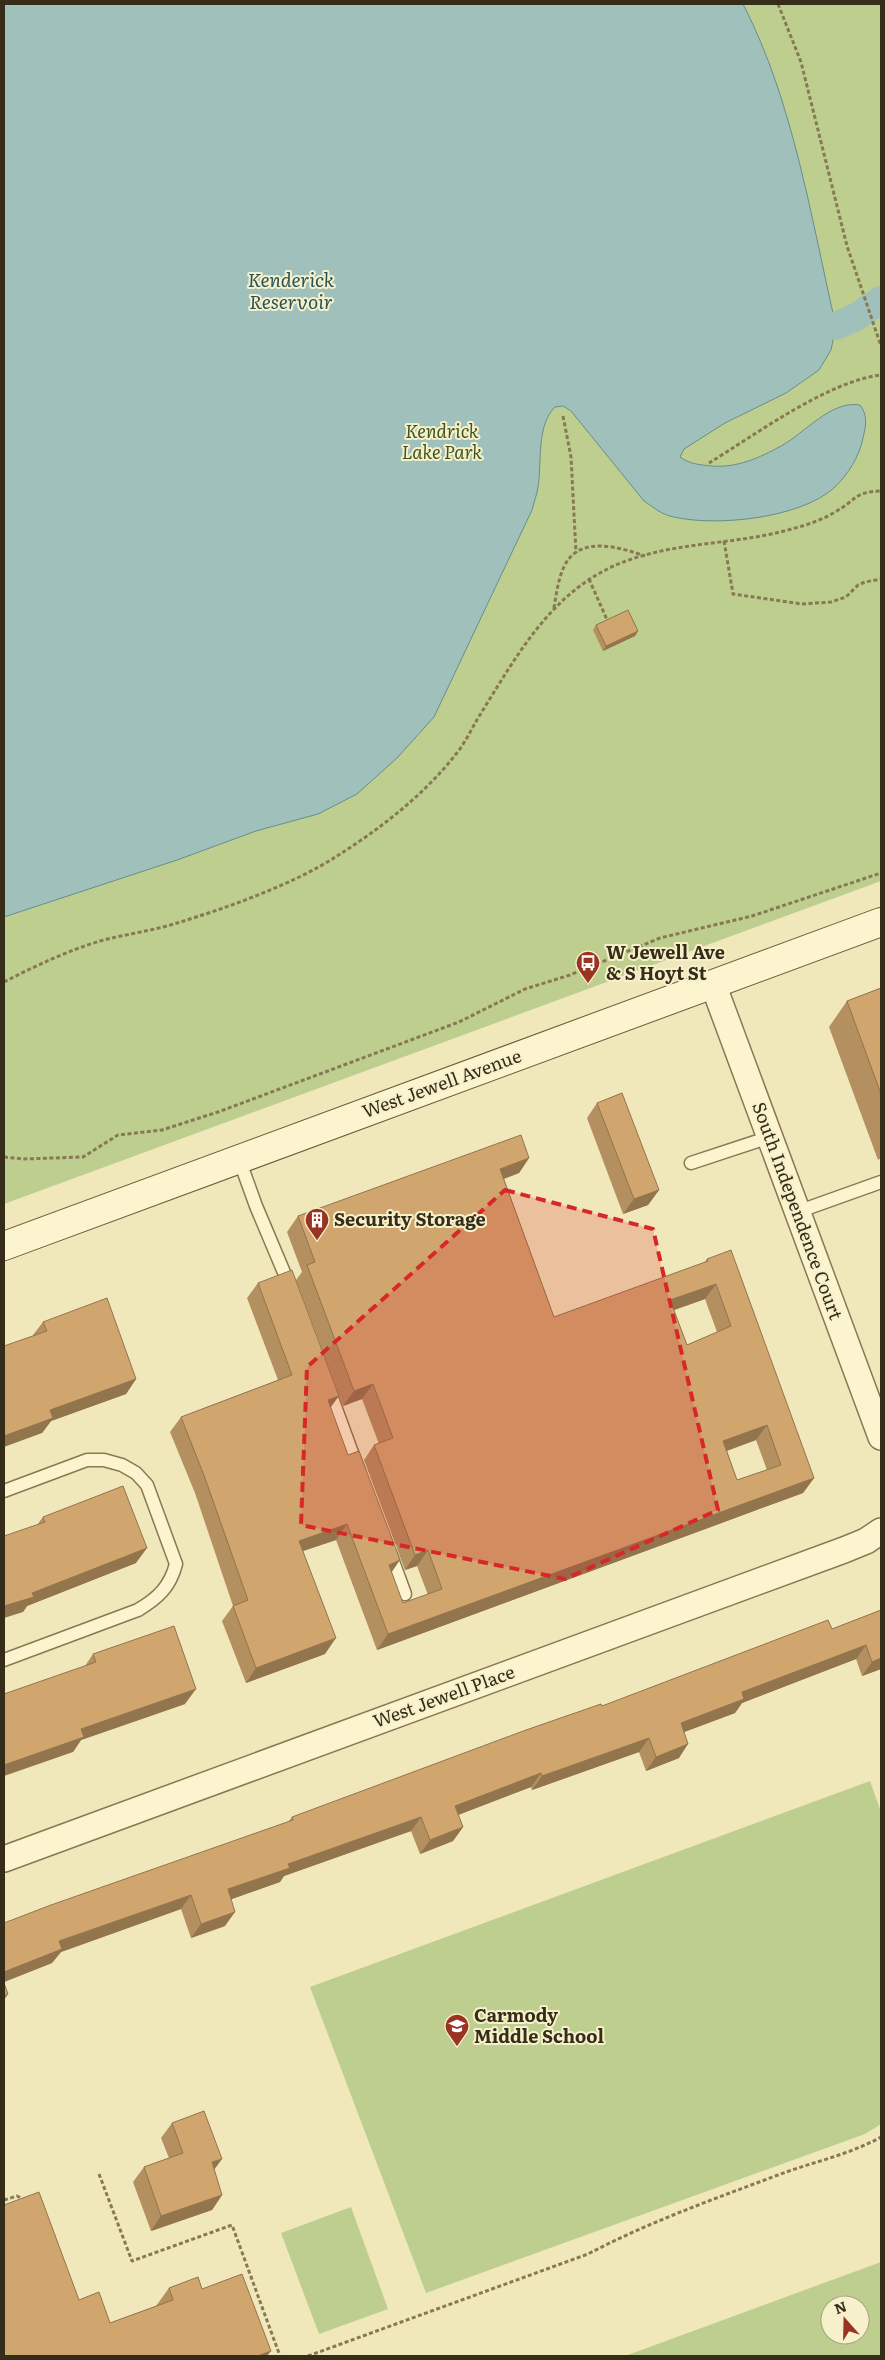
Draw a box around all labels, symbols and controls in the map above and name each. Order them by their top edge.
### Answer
water label: Kenderick Reservoir [248,265,335,315]
park label: Kendrick Lake Park [402,417,482,465]
place label: W Jewell Ave & S Hoyt St [606,938,725,986]
bus stop icon: W Jewell Ave & S Hoyt St [575,950,601,984]
street label: West Jewell Avenue [358,1041,525,1124]
street label: South Independence Court [746,1098,851,1324]
place label: Security Storage [334,1205,486,1232]
building icon: Security Storage [304,1207,330,1241]
street label: West Jewell Place [369,1657,518,1734]
place label: Carmody Middle School [474,2001,604,2049]
school or university icon: Carmody Middle School [444,2013,470,2047]
north arrow [820,2295,870,2345]
text: N [831,2295,849,2318]

